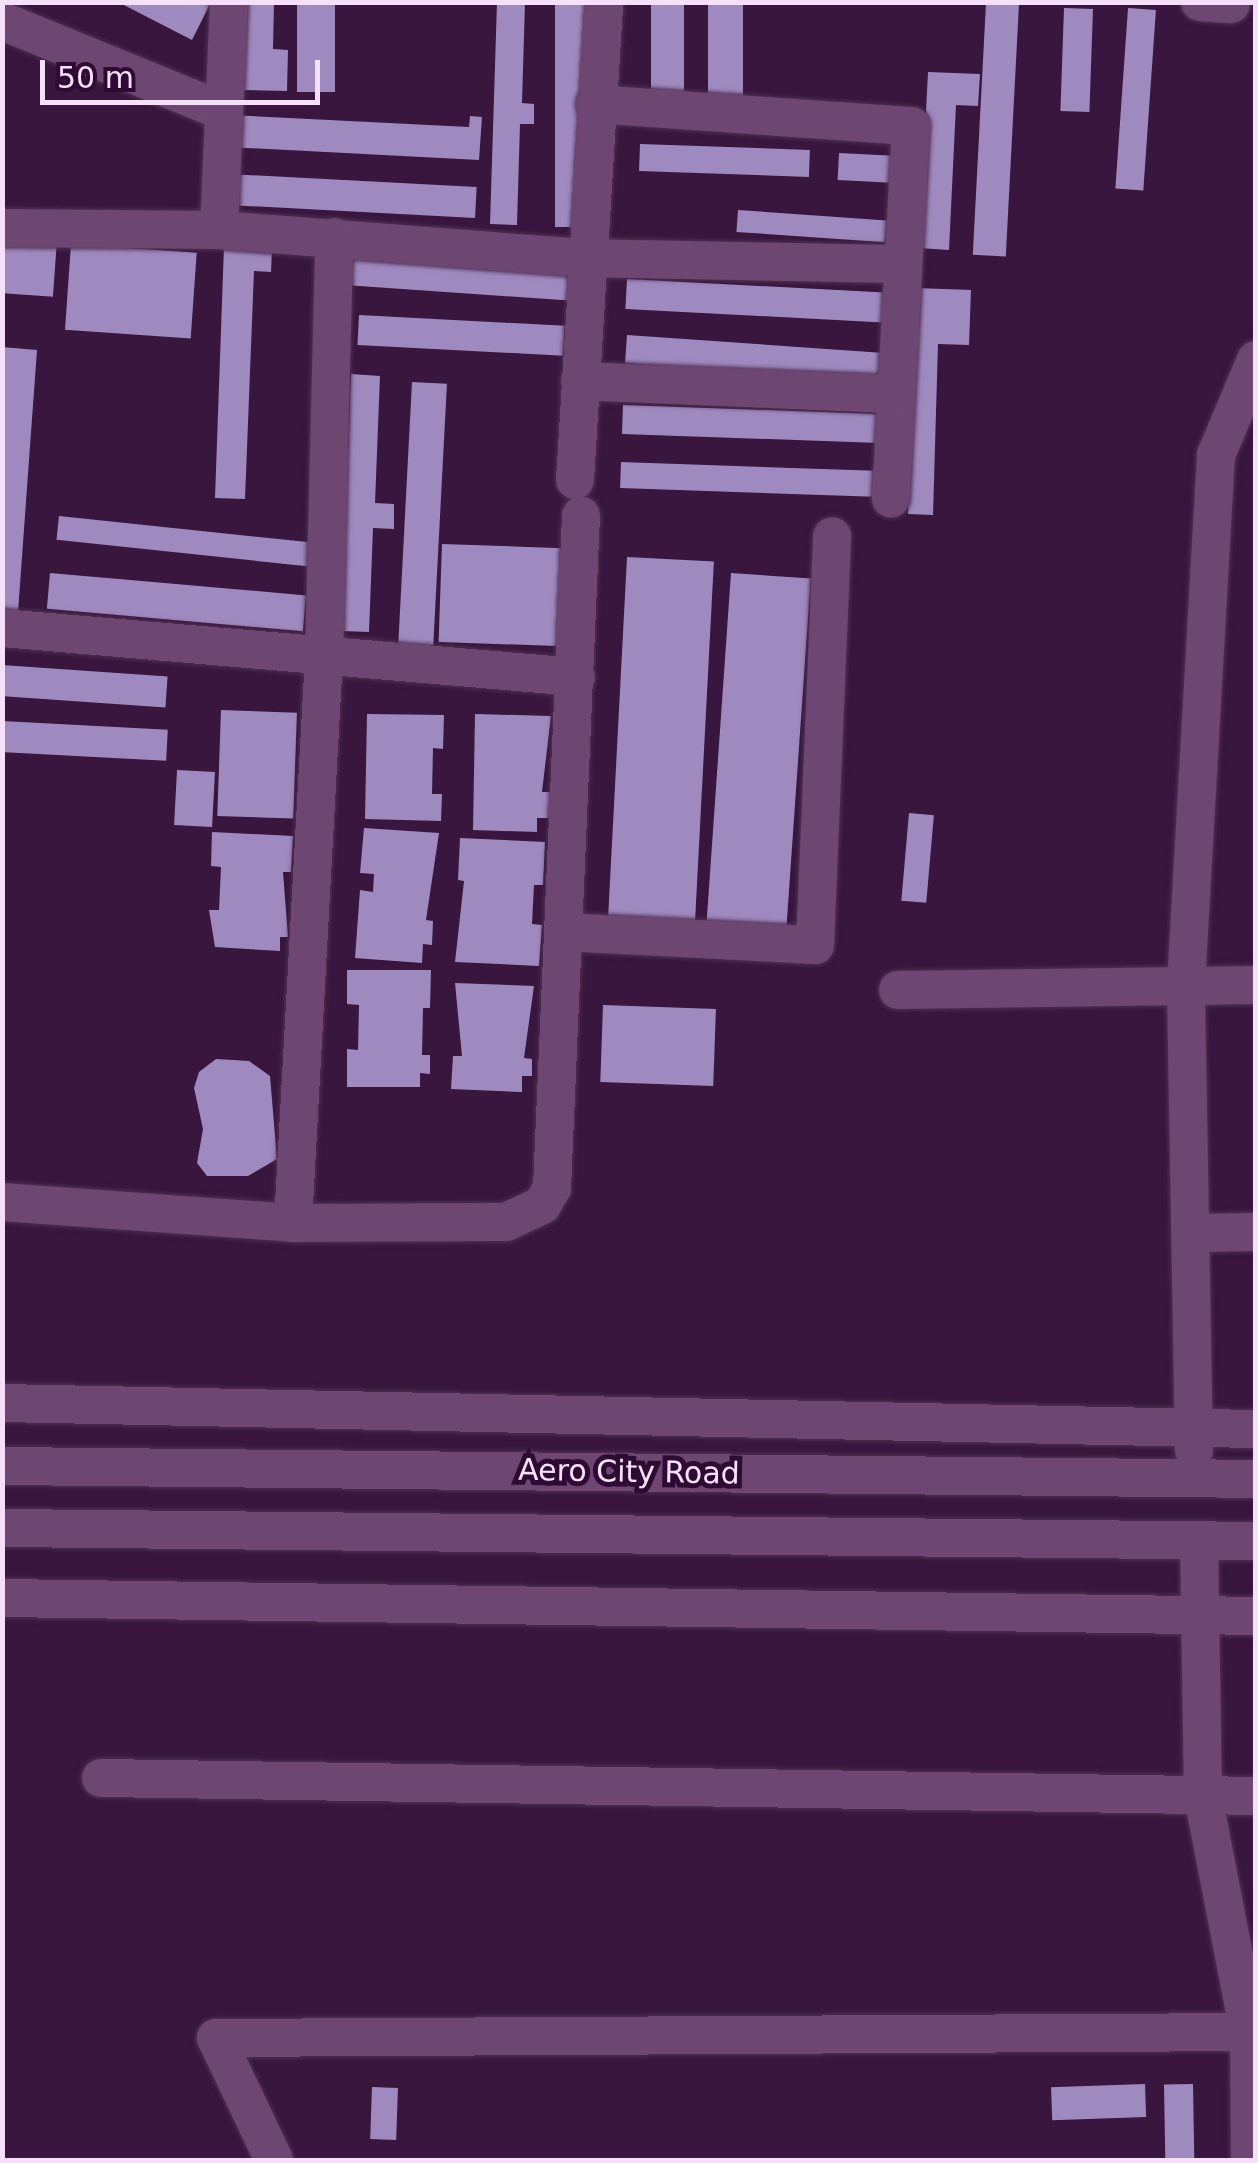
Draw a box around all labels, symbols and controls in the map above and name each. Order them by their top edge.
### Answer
scale bar [45,40,325,102]
text: 50 m [57,60,134,95]
street label: Aero City Road [518,1452,740,1492]

